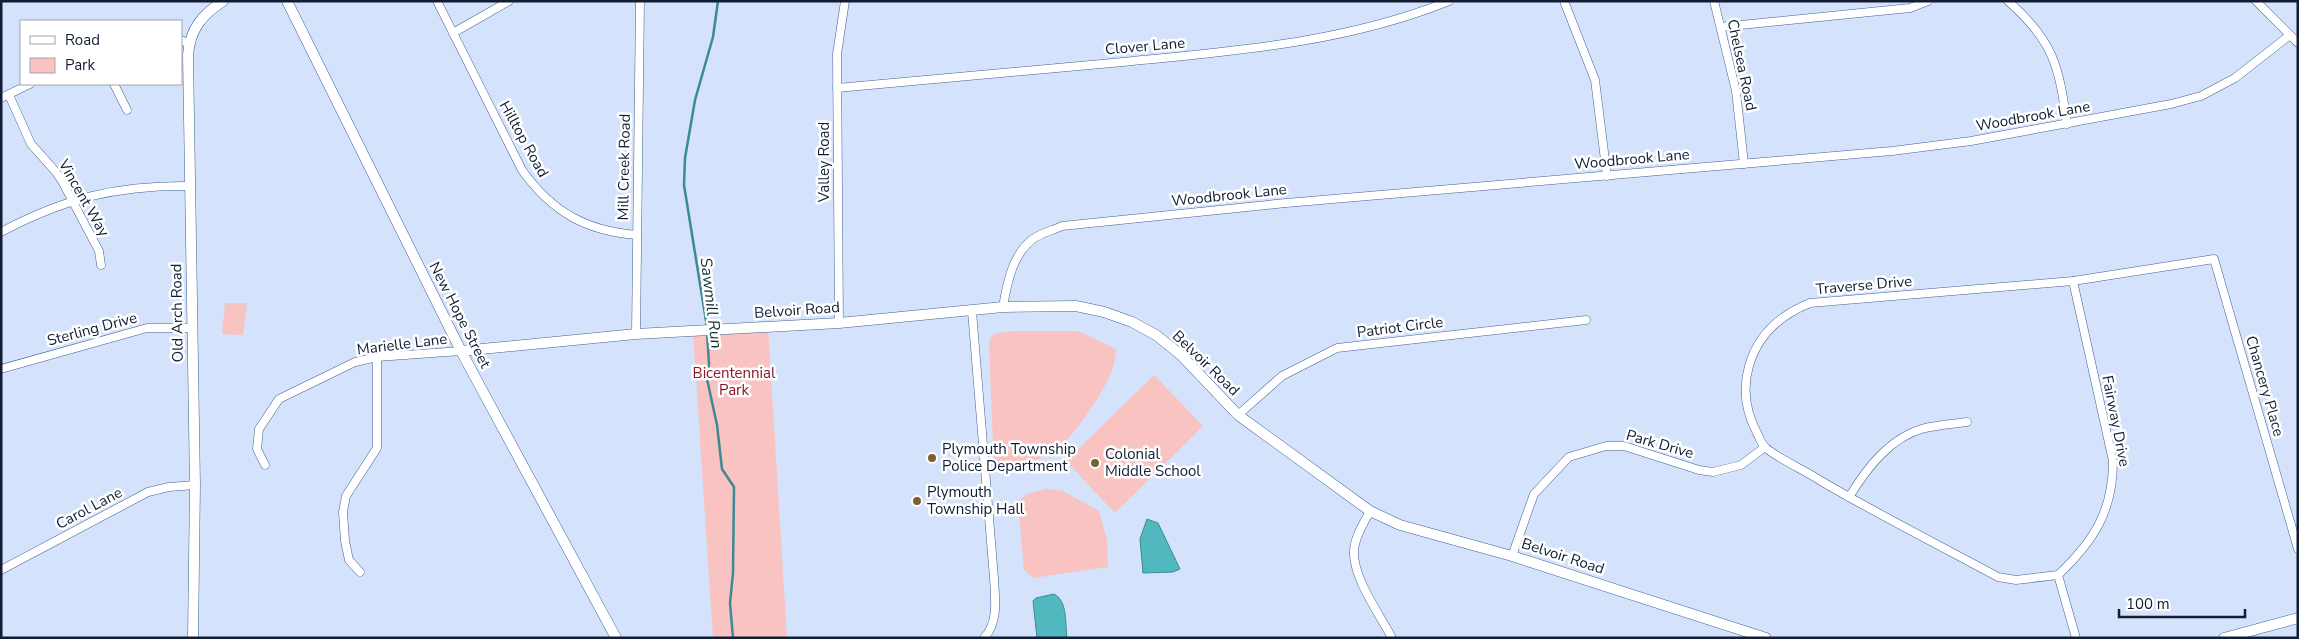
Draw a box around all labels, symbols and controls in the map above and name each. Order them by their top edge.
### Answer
street label: Chelsea Road [1723,17,1761,113]
legend [20,20,182,85]
text: Road [65,30,100,50]
street label: Clover Lane [1104,33,1186,59]
text: Park [65,55,95,75]
street label: Woodbrook Lane [1974,96,2092,136]
street label: Hilltop Road [495,97,553,181]
street label: Mill Creek Road [613,114,635,220]
street label: Valley Road [814,122,834,203]
street label: Woodbrook Lane [1573,144,1691,174]
street label: Vincent Way [53,155,114,240]
street label: Woodbrook Lane [1170,179,1288,211]
water label: Sawmill Run [695,256,727,350]
street label: New Hope Street [425,258,496,372]
street label: Old Arch Road [166,263,188,363]
street label: Traverse Drive [1815,271,1913,299]
street label: Belvoir Road [753,297,841,323]
street label: Sterling Drive [45,307,139,351]
street label: Patriot Circle [1356,312,1444,342]
street label: Belvoir Road [1168,326,1244,400]
street label: Marielle Lane [356,329,448,359]
street label: Chancery Place [2241,333,2289,439]
park label: Bicentennial Park [693,363,776,400]
street label: Fairway Drive [2097,374,2135,468]
street label: Park Drive [1624,425,1696,463]
place label: Plymouth Township Police Department [942,439,1076,476]
place label: Colonial Middle School [1105,444,1201,481]
marker: Plymouth Township Police Department [926,452,938,464]
marker: Colonial Middle School [1089,457,1101,469]
street label: Carol Lane [52,482,126,534]
place label: Plymouth Township Hall [927,482,1025,519]
marker: Plymouth Township Hall [911,495,923,507]
street label: Belvoir Road [1519,533,1607,579]
scale bar [2119,586,2245,618]
text: 100 m [2126,594,2170,614]

